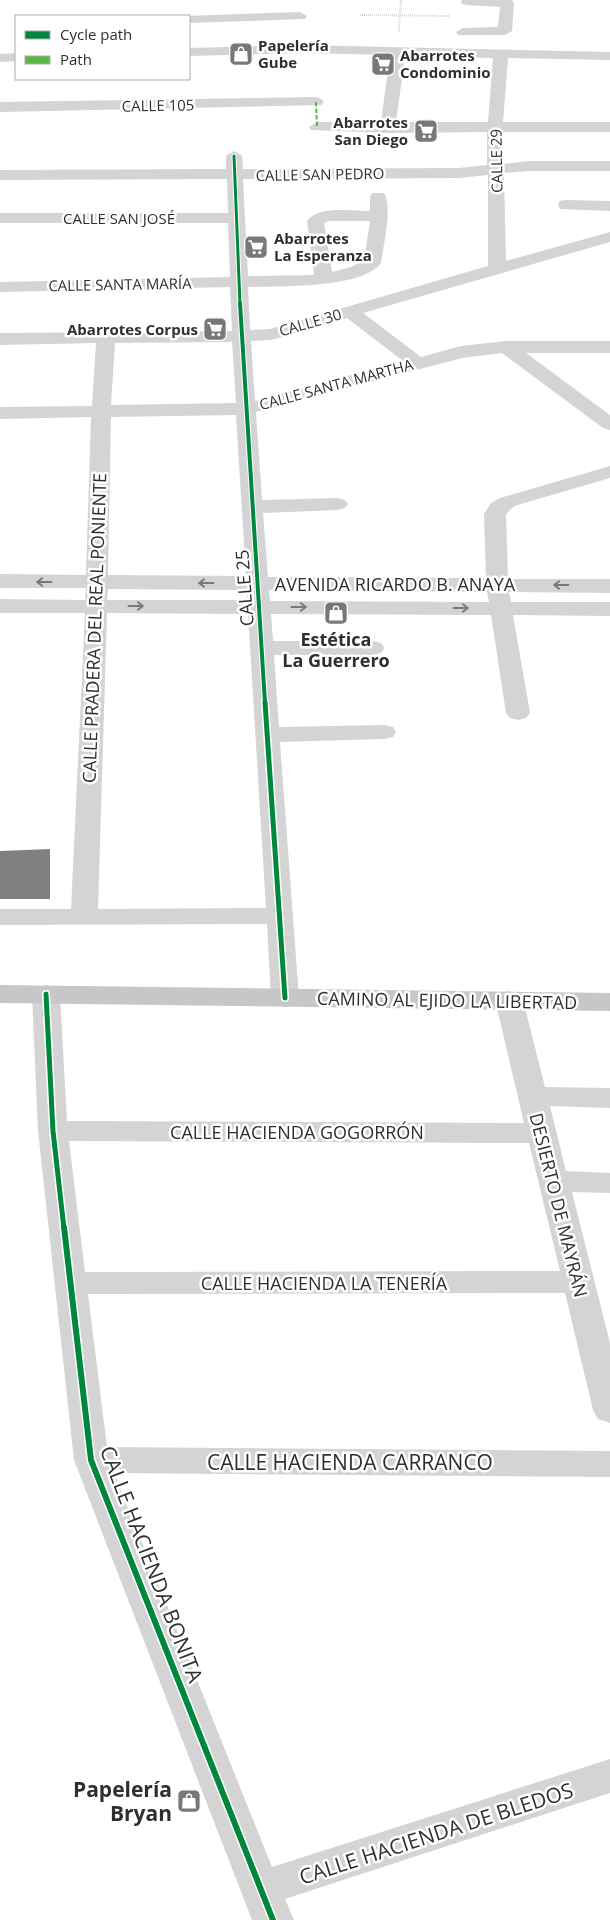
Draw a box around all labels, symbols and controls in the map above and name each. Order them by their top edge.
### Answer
legend [15,15,190,80]
text: Cycle path [60,24,132,44]
place label: Papelería Gube [258,35,329,72]
shop icon: Papelería Gube [228,41,254,67]
place label: Abarrotes Condominio [400,45,491,82]
text: Path [60,49,92,69]
supermarket icon: Abarrotes Condominio [370,51,396,77]
street label: CALLE 105 [122,94,194,116]
place label: Abarrotes San Diego [333,112,408,149]
supermarket icon: Abarrotes San Diego [413,118,439,144]
street label: CALLE 29 [485,129,507,193]
street label: CALLE SAN PEDRO [255,163,385,185]
street label: CALLE SAN JOSÉ [63,208,175,228]
place label: Abarrotes La Esperanza [274,228,372,265]
supermarket icon: Abarrotes La Esperanza [243,234,269,260]
street label: CALLE SANTA MARÍA [48,273,192,295]
street label: CALLE 30 [276,304,344,340]
supermarket icon: Abarrotes Corpus [202,316,228,342]
place label: Abarrotes Corpus [67,319,198,339]
street label: CALLE SANTA MARTHA [257,354,416,414]
street label: CALLE PRADERA DEL REAL PONIENTE [77,473,111,783]
street label: CALLE 25 [229,549,259,627]
street label: AVENIDA RICARDO B. ANAYA [275,572,516,596]
one-way arrow [36,577,52,587]
one-way arrow [199,578,215,588]
one-way arrow [554,580,570,590]
shop icon: Estética La Guerrero [323,600,349,626]
one-way arrow [128,601,144,611]
one-way arrow [290,602,306,612]
one-way arrow [452,603,469,613]
place label: Estética La Guerrero [282,627,390,672]
street label: CAMINO AL EJIDO LA LIBERTAD [317,986,577,1014]
street label: DESIERTO DE MAYRÁN [524,1110,594,1300]
street label: CALLE HACIENDA GOGORRÓN [170,1120,424,1144]
street label: CALLE HACIENDA LA TENERÍA [201,1271,448,1295]
street label: CALLE HACIENDA BONITA [94,1442,210,1687]
street label: CALLE HACIENDA CARRANCO [207,1448,493,1476]
place label: Papelería Bryan [73,1775,172,1827]
street label: CALLE HACIENDA DE BLEDOS [295,1775,577,1891]
shop icon: Papelería Bryan [176,1788,202,1814]

